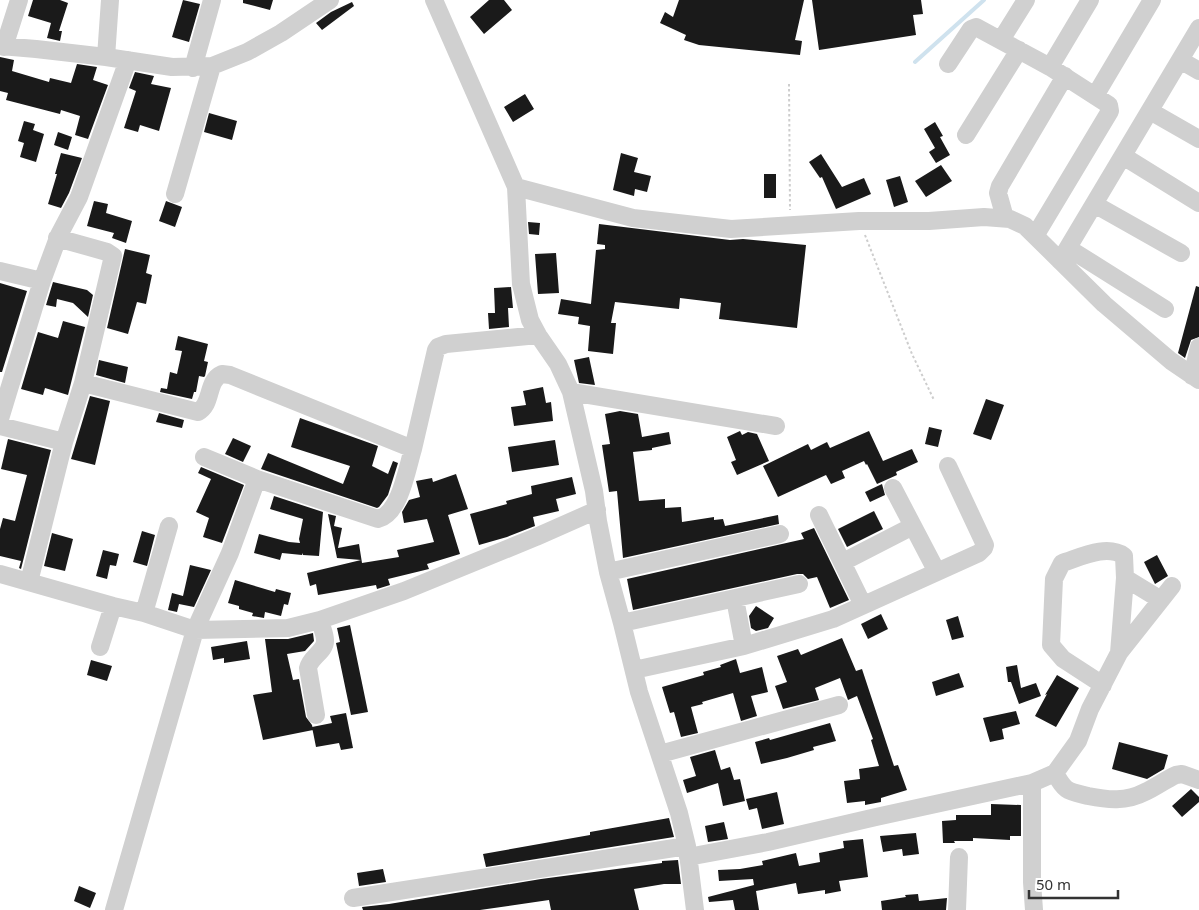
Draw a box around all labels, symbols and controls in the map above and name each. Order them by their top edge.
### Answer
scale bar [1029,868,1118,900]
text: 50 m [1036,874,1071,894]

